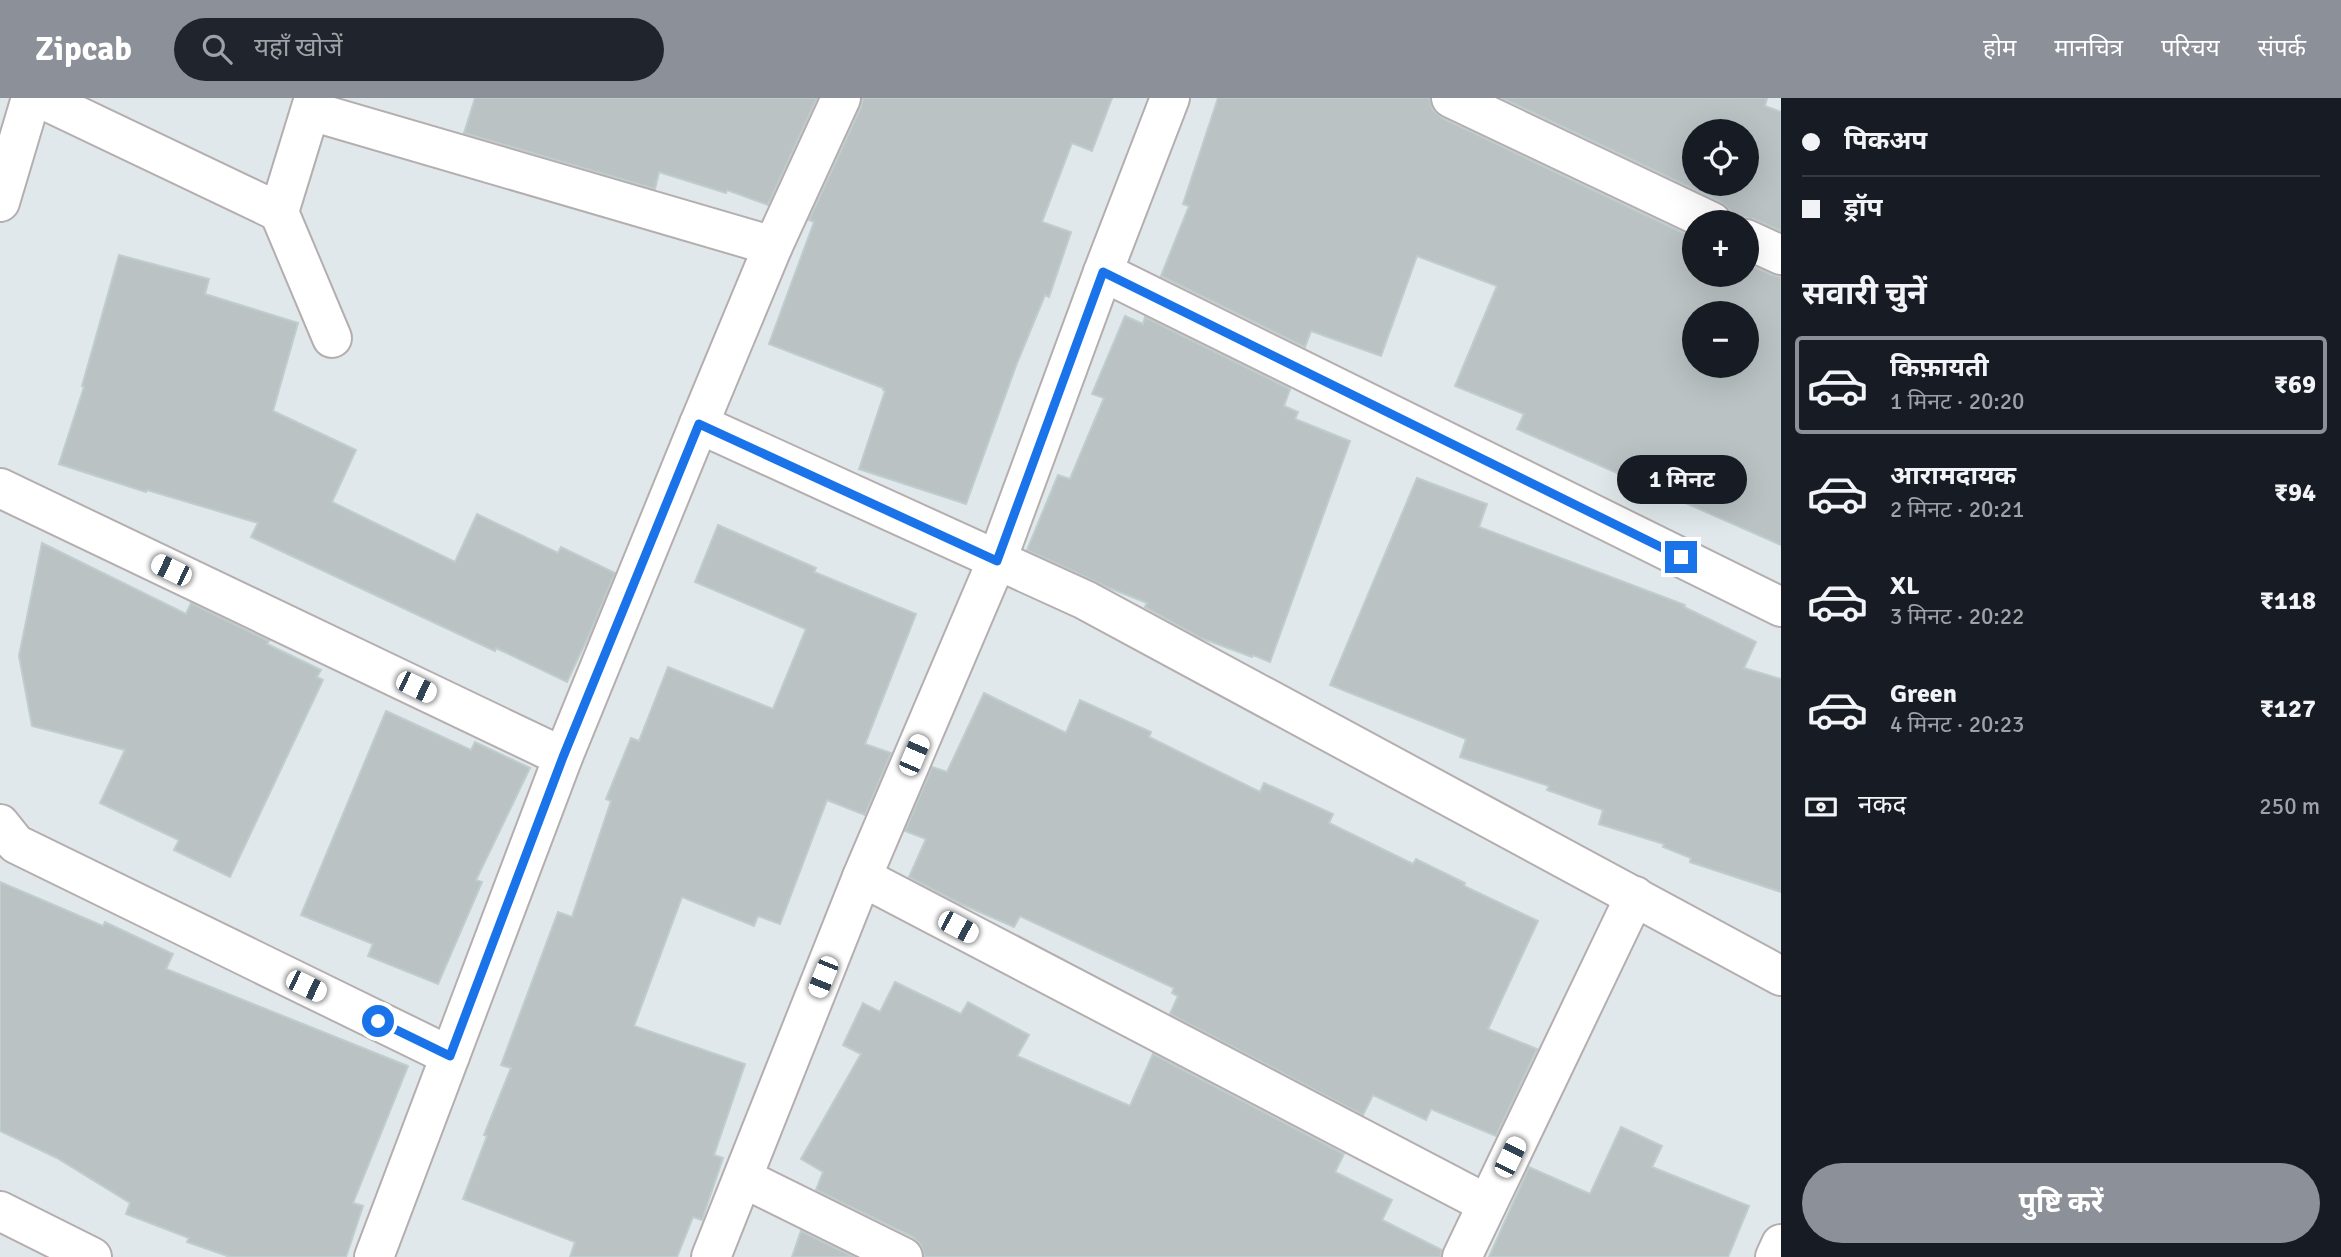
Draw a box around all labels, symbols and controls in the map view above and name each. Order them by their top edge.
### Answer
search box [174,18,664,81]
text: Zipcab [35,29,132,70]
icon: search [198,30,236,68]
text: यहाँ खोजें [254,32,343,64]
text: होम [1983,33,2016,63]
text: मानचित्र [2054,33,2123,63]
text: परिचय [2161,33,2220,63]
text: संपर्क [2258,33,2306,63]
map controls [1682,119,1759,378]
button: locate [1682,119,1759,196]
text: पिकअप [1844,125,1927,157]
text: ड्रॉप [1844,192,1882,224]
button: + [1682,210,1759,287]
text: सवारी चुनें [1802,274,1927,313]
button: − [1682,301,1759,378]
text: किफ़ायती [1890,352,1989,384]
icon: car [1806,354,1869,417]
text: ₹69 [2274,369,2316,401]
text: 1 मिनट · 20:20 [1890,387,2025,416]
callout: 1 मिनट [1616,456,1746,504]
text: आरामदायक [1890,460,2016,492]
icon: car [1806,462,1869,525]
text: 1 मिनट [1649,465,1715,494]
text: ₹94 [2274,477,2316,509]
text: 2 मिनट · 20:21 [1890,495,2025,524]
route end [1665,541,1697,573]
car [148,551,195,589]
icon: car [1806,570,1869,633]
text: XL [1890,570,1920,602]
text: ₹118 [2260,585,2316,617]
text: 3 मिनट · 20:22 [1890,602,2025,631]
car [393,668,440,706]
icon: car [1806,678,1869,741]
text: Green [1890,678,1957,710]
text: ₹127 [2260,693,2316,725]
text: 4 मिनट · 20:23 [1890,710,2025,739]
car [897,732,932,778]
icon: cash [1802,788,1840,826]
text: नकद [1858,789,1906,821]
text: 250 m [2259,792,2320,821]
car [935,908,982,946]
car [806,954,841,1000]
car [283,967,330,1005]
route start [362,1005,394,1037]
car [1492,1134,1529,1180]
button: पुष्टि करें [1802,1163,2320,1243]

